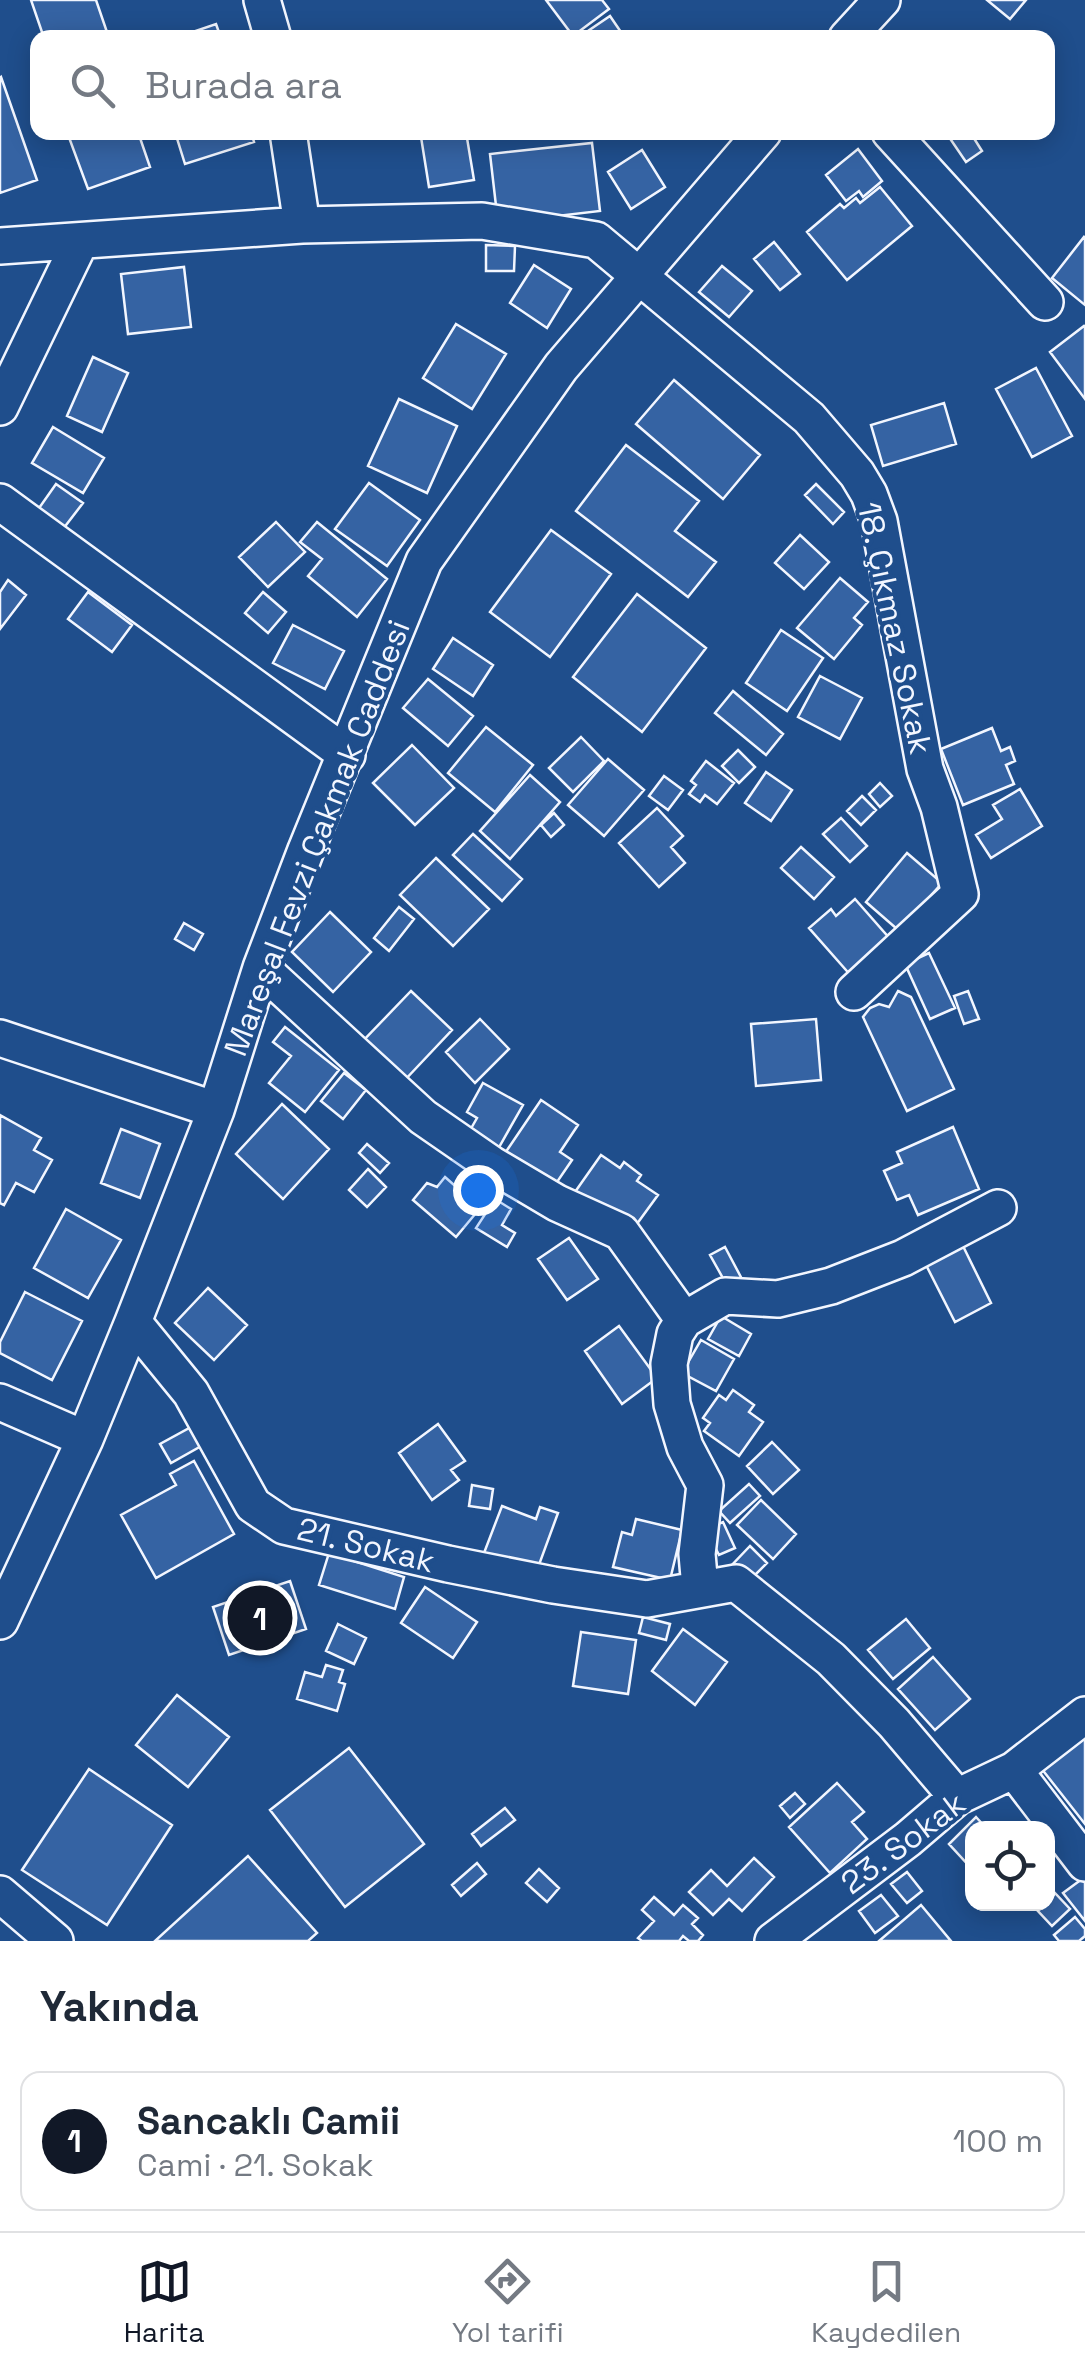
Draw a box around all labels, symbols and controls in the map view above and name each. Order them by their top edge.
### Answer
search box [30,30,1055,140]
icon: search [65,58,120,113]
text: Burada ara [145,61,342,109]
street label: 18. Çıkmaz Sokak [849,498,941,758]
street label: Mareşal Fevzi Çakmak Caddesi [215,614,419,1062]
your location [453,1165,504,1216]
street label: 21. Sokak [293,1509,439,1581]
pin: 1 [228,1580,292,1656]
street label: 23. Sokak [833,1783,973,1903]
map controls [965,1821,1055,1911]
button: locate [965,1821,1055,1911]
text: Yakında [40,1980,199,2033]
text: Sancaklı Camii [137,2097,400,2145]
text: 1 [67,2121,82,2161]
text: 100 m [953,2121,1043,2161]
text: Cami · 21. Sokak [137,2145,374,2185]
tab: Harita [124,2254,205,2350]
tab: Yol tarifi [452,2254,564,2350]
tab: Kaydedilen [811,2254,961,2350]

